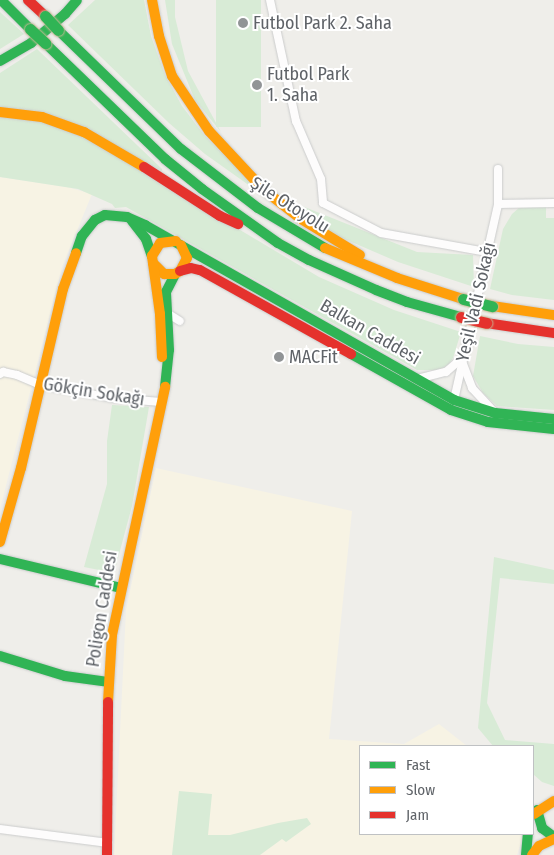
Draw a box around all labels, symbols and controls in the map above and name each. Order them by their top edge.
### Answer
place label: Futbol Park 2. Saha [253,12,392,34]
marker: Futbol Park 2. Saha [237,17,249,29]
place label: Futbol Park 1. Saha [267,64,350,106]
marker: Futbol Park 1. Saha [251,79,263,91]
street label: Şile Otoyolu [246,172,334,238]
street label: Yeşil Vadi Sokağı [452,240,500,364]
street label: Balkan Caddesi [316,295,424,369]
place label: MACFit [289,346,338,368]
marker: MACFit [273,351,285,363]
street label: Gökçin Sokağı [42,373,146,411]
street label: Poligon Caddesi [82,549,122,669]
legend [359,745,534,835]
text: Fast [406,756,430,774]
text: Slow [406,781,435,799]
text: Jam [406,806,429,824]

